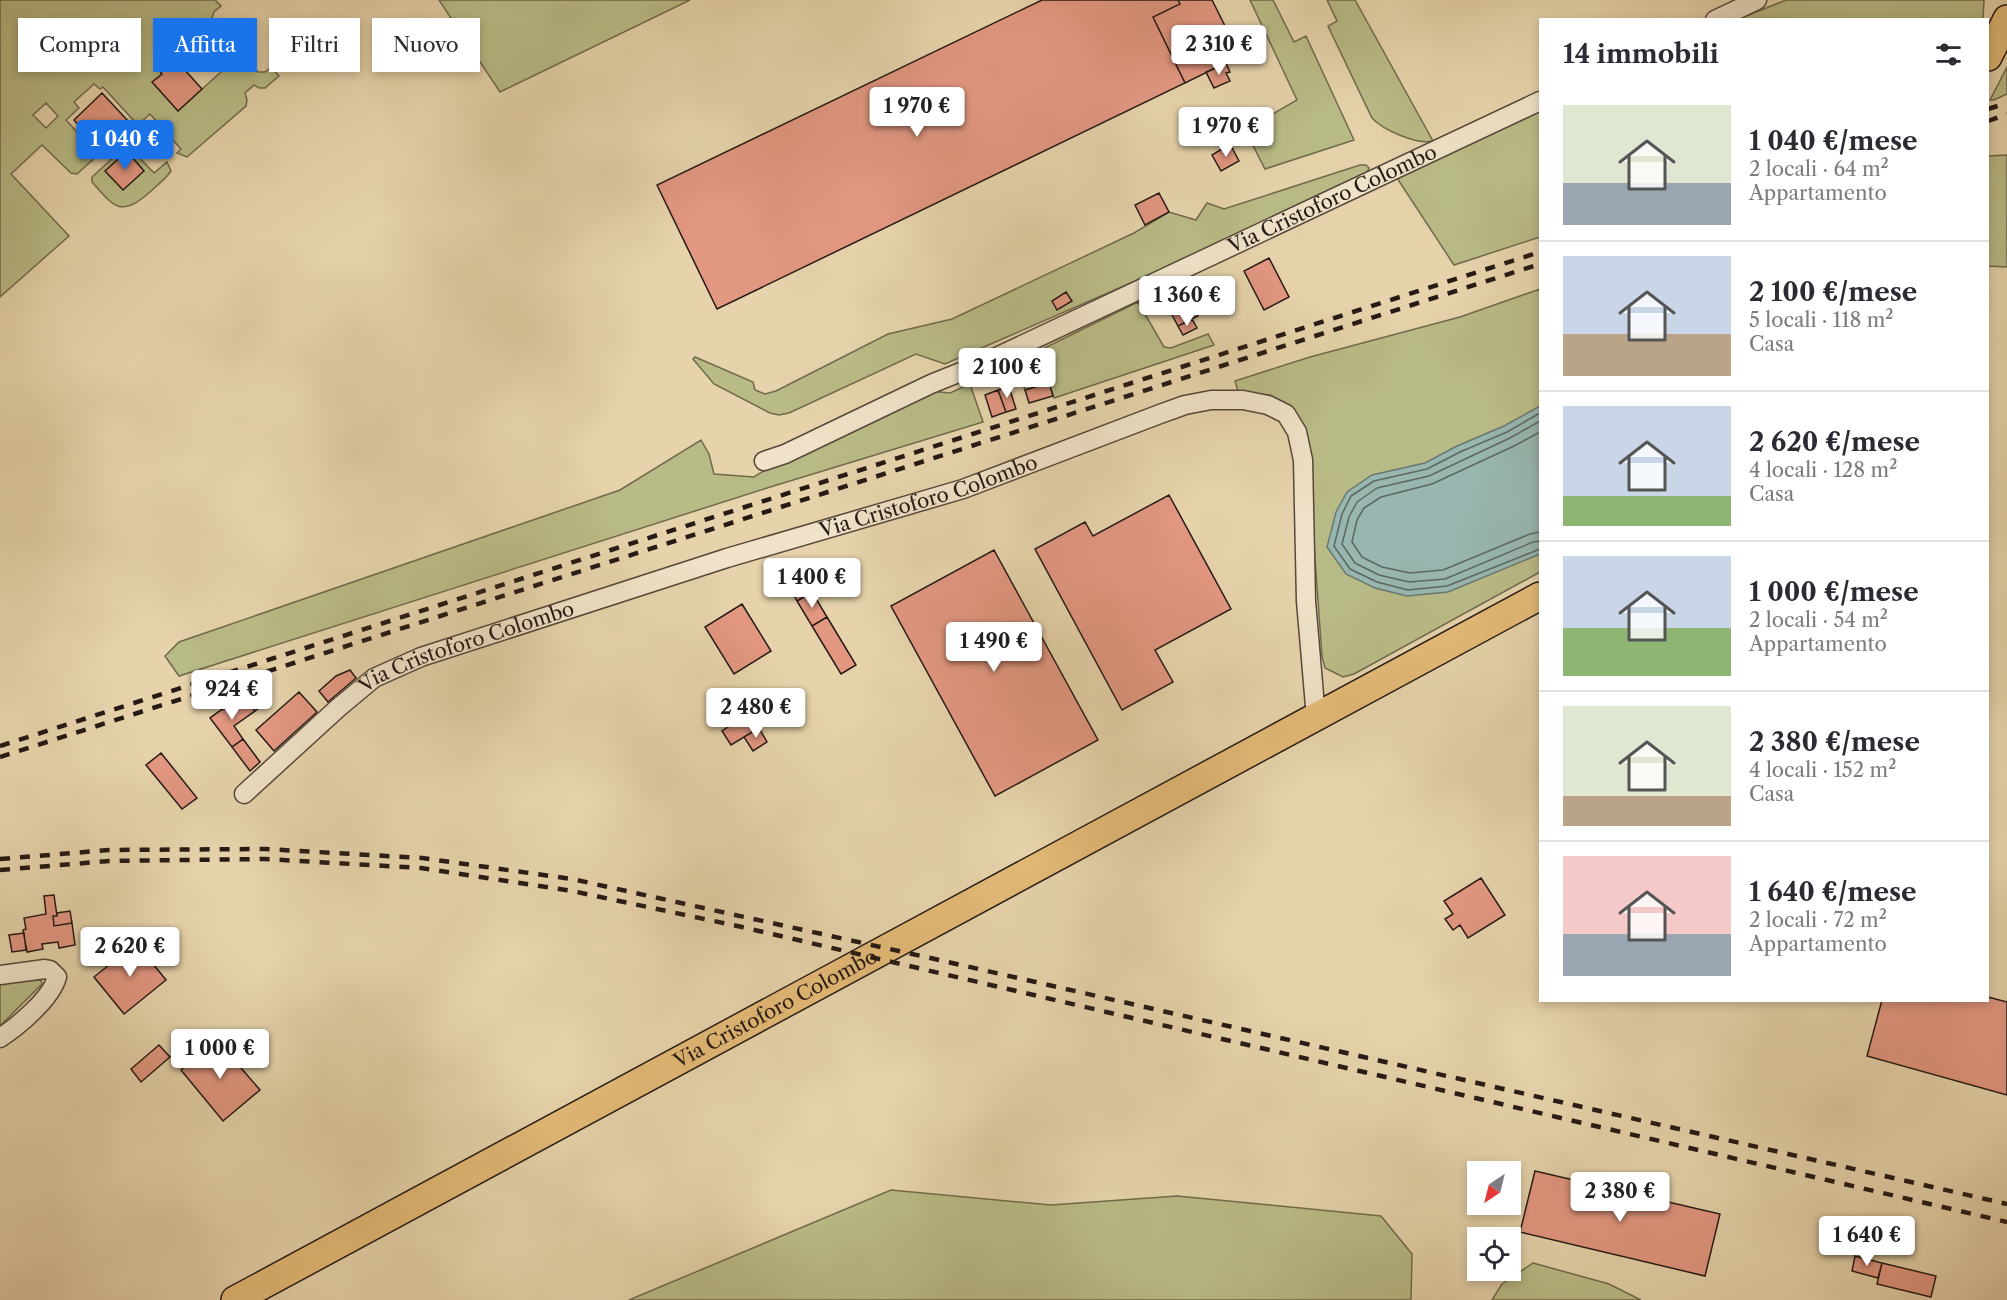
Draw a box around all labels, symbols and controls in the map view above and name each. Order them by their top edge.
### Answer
chip: Compra [18,18,141,72]
chip: Affitta [153,18,257,72]
chip: Filtri [269,18,360,72]
chip: Nuovo [372,18,480,72]
pin: 2 310 € [1164,25,1274,76]
text: 2 310 € [1185,32,1253,56]
text: 14 immobili [1563,38,1719,70]
icon: filters [1932,38,1965,71]
pin: 1 970 € [862,87,972,138]
text: 1 970 € [884,94,950,118]
pin: 1 970 € [1171,107,1281,158]
text: 1 970 € [1193,114,1259,138]
pin: 1 040 € [70,120,180,171]
text: 1 040 €/mese [1749,125,1918,157]
text: 1 040 € [90,127,160,151]
icon: home [1611,129,1683,201]
street label: Via Cristoforo Colombo [1223,139,1440,259]
text: 2 locali · 64 m² [1749,157,1889,181]
text: Appartamento [1749,181,1887,205]
pin: 1 360 € [1132,276,1242,327]
text: 2 100 €/mese [1749,276,1917,308]
icon: home [1611,280,1683,352]
text: 1 360 € [1153,283,1221,307]
text: 5 locali · 118 m² [1749,308,1894,332]
text: Casa [1749,332,1794,356]
pin: 2 100 € [952,348,1062,399]
text: 2 100 € [973,355,1041,379]
text: 2 620 €/mese [1749,426,1920,458]
icon: home [1611,430,1683,502]
street label: Via Cristoforo Colombo [816,450,1041,543]
text: 4 locali · 128 m² [1749,458,1897,482]
text: Casa [1749,482,1794,506]
pin: 1 400 € [757,558,867,609]
text: 1 400 € [777,565,847,589]
text: 1 000 €/mese [1749,576,1919,608]
icon: home [1611,580,1683,652]
street label: Via Cristoforo Colombo [353,596,577,698]
text: 2 locali · 54 m² [1749,608,1888,632]
pin: 1 490 € [939,622,1049,673]
text: 1 490 € [960,629,1028,653]
text: Appartamento [1749,632,1887,656]
pin: 924 € [190,670,274,721]
text: 924 € [205,677,259,701]
pin: 2 480 € [701,688,811,739]
text: 2 480 € [720,695,792,719]
text: 2 380 €/mese [1749,726,1920,758]
icon: home [1611,730,1683,802]
text: 4 locali · 152 m² [1749,758,1896,782]
text: Casa [1749,782,1794,806]
text: 1 640 €/mese [1749,876,1917,908]
icon: home [1611,880,1683,952]
text: 2 locali · 72 m² [1749,908,1887,932]
pin: 2 620 € [75,927,185,978]
text: Appartamento [1749,932,1887,956]
text: 2 620 € [94,934,166,958]
street label: Via Cristoforo Colombo [669,944,881,1074]
pin: 1 000 € [165,1029,275,1080]
text: 1 000 € [185,1036,255,1060]
north arrow [1467,1161,1521,1215]
map controls [1467,1161,1521,1281]
pin: 2 380 € [1565,1172,1675,1223]
text: 2 380 € [1585,1179,1655,1203]
pin: 1 640 € [1812,1216,1922,1267]
text: 1 640 € [1833,1223,1901,1247]
button: locate [1467,1227,1521,1281]

